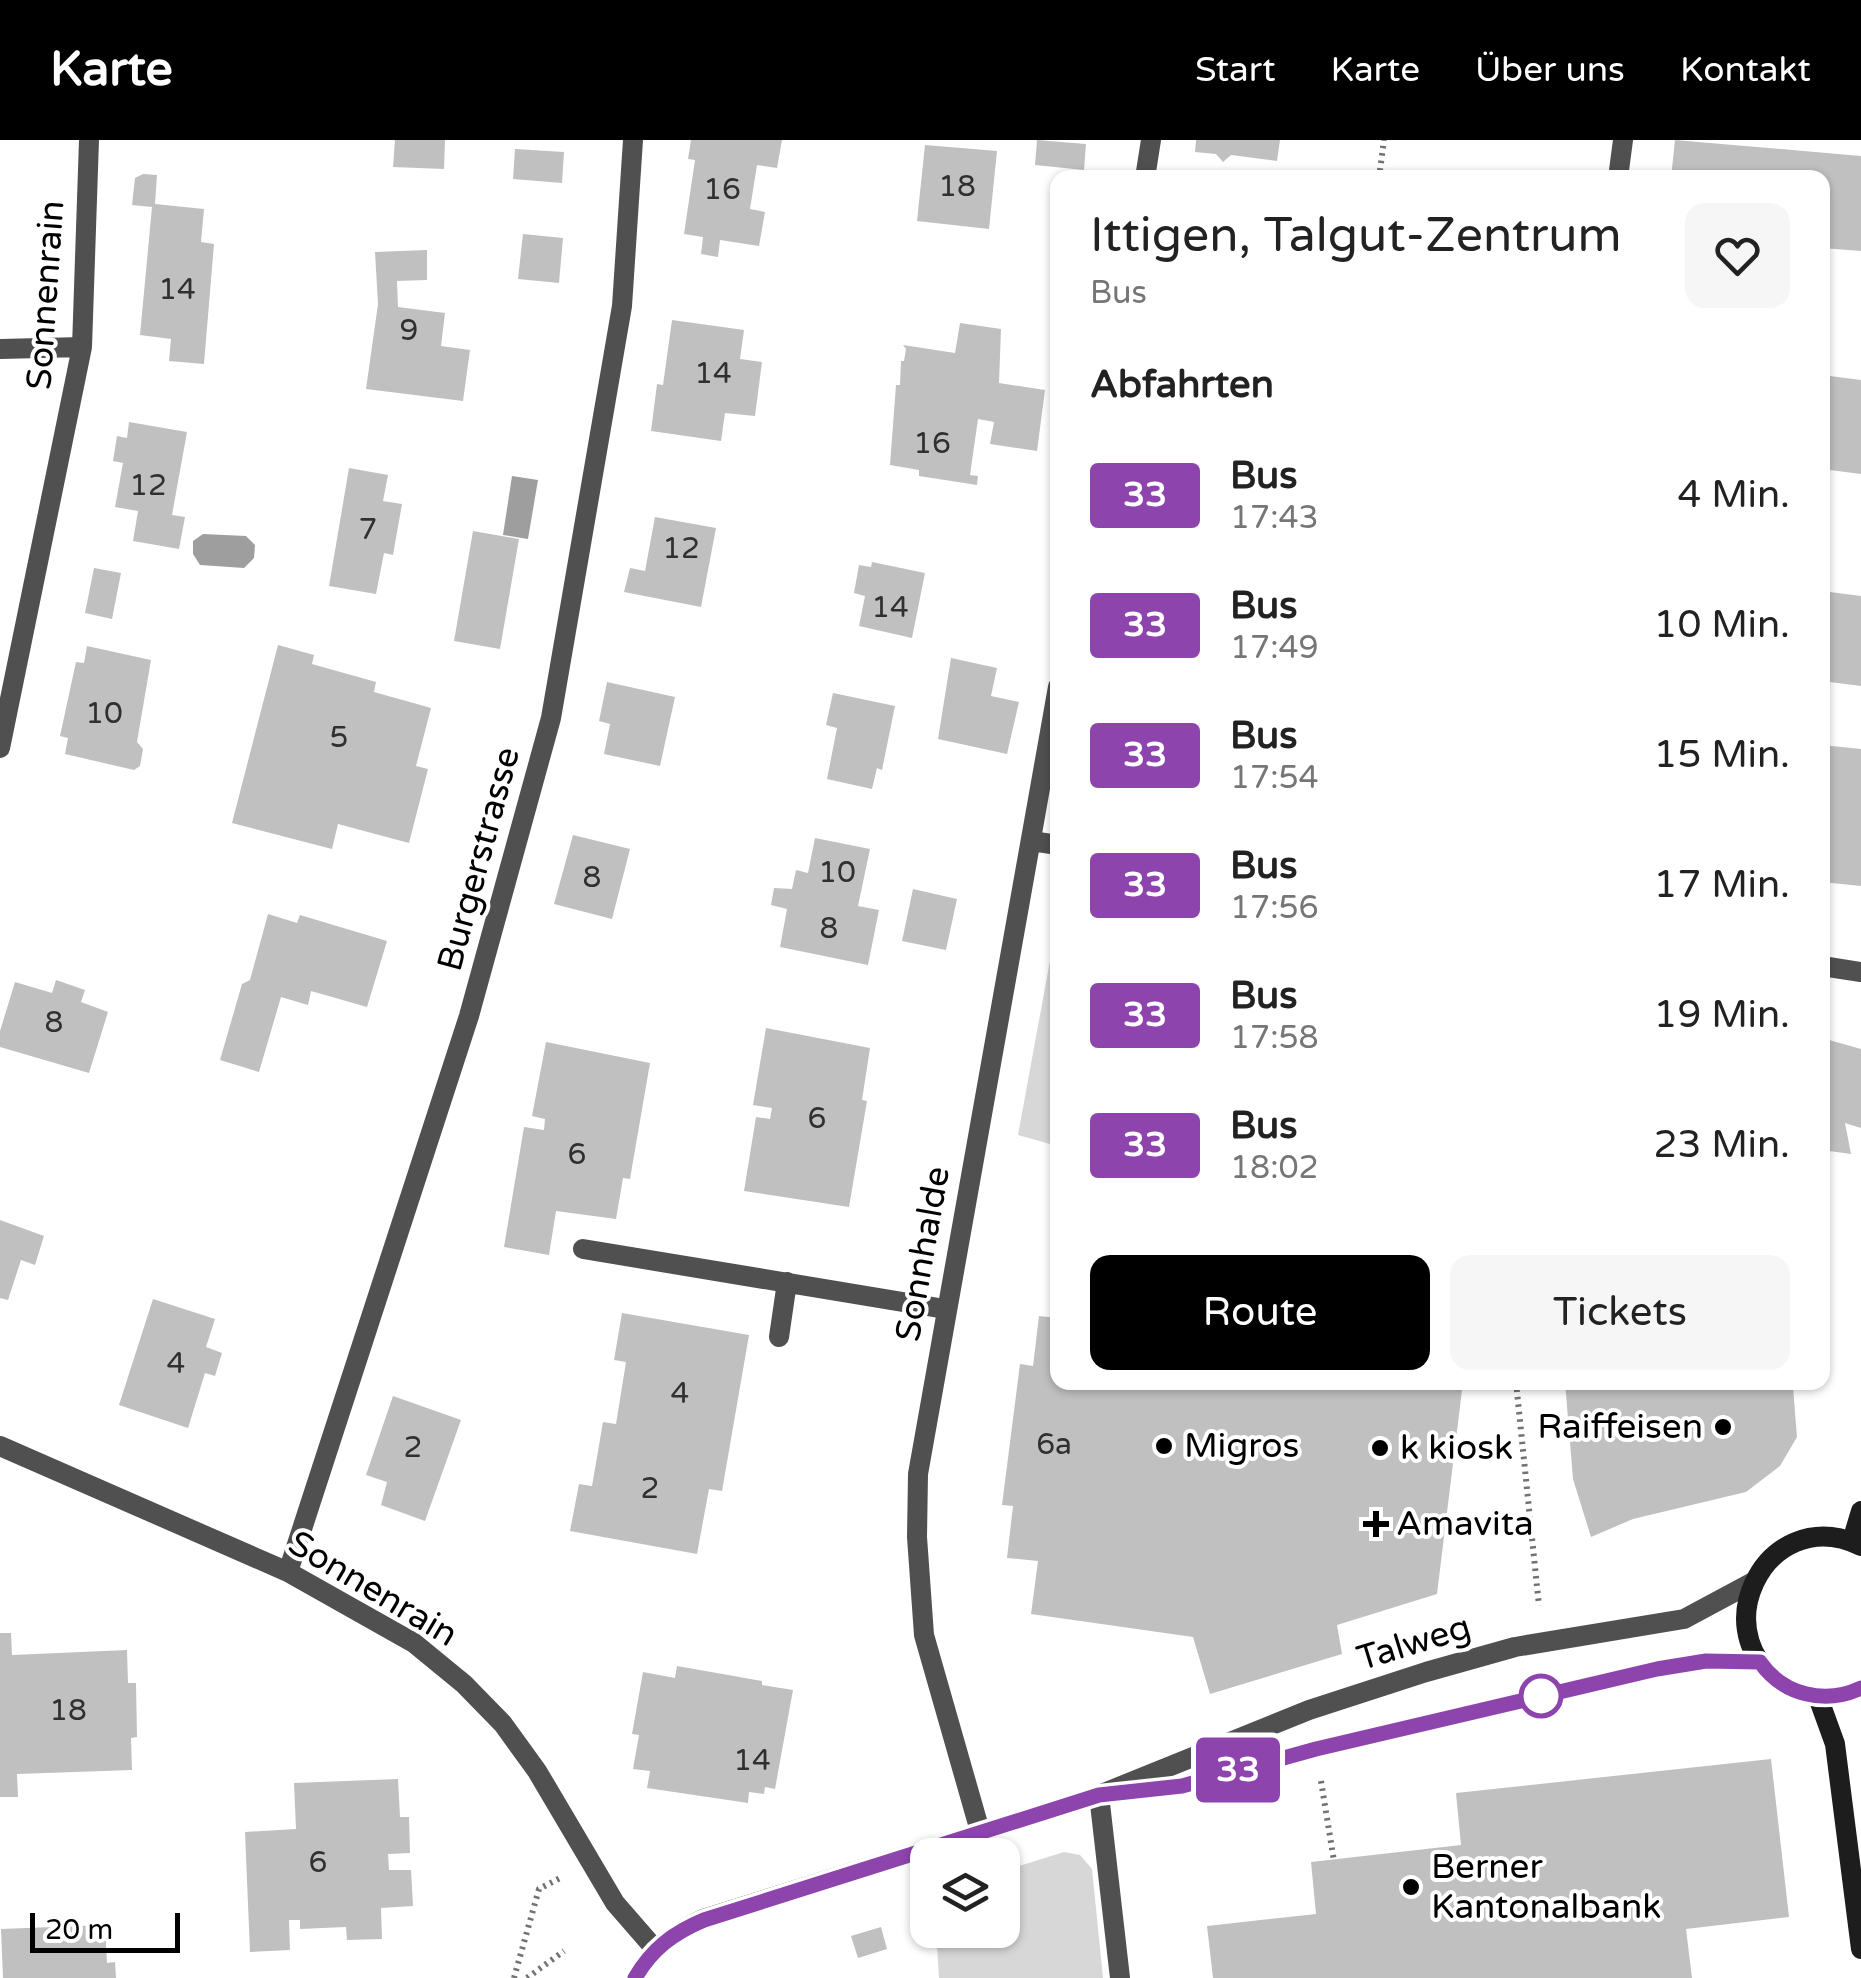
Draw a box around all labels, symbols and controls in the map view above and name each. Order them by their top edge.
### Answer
text: Karte [50,41,173,99]
text: Start [1195,49,1276,91]
text: Karte [1331,49,1420,91]
text: Über uns [1475,49,1625,91]
text: Kontakt [1680,49,1811,91]
house number: 18 [938,168,976,205]
house number: 16 [703,171,741,208]
street label: Sonnenrain [18,199,74,391]
button: heart [1685,203,1790,308]
text: Ittigen, Talgut-Zentrum [1090,207,1622,265]
house number: 14 [158,271,196,308]
text: Bus [1090,274,1147,312]
house number: 9 [400,312,418,349]
house number: 14 [694,355,732,392]
text: Abfahrten [1090,362,1274,408]
house number: 16 [913,425,951,462]
text: Bus [1230,453,1297,499]
house number: 12 [129,467,167,504]
text: 4 Min. [1677,472,1790,518]
text: 33 [1123,474,1167,516]
text: 17:43 [1230,499,1319,537]
house number: 7 [359,511,377,548]
house number: 12 [662,530,700,567]
text: Bus [1230,583,1297,629]
house number: 14 [871,589,909,626]
text: 10 Min. [1654,602,1790,648]
text: 33 [1123,604,1167,646]
text: 17:49 [1230,629,1319,667]
house number: 10 [85,695,123,732]
text: Bus [1230,713,1297,759]
house number: 5 [330,719,348,756]
text: 15 Min. [1654,732,1790,778]
text: 33 [1123,734,1167,776]
street label: Burgerstrasse [429,742,529,976]
text: 17:54 [1230,759,1319,797]
text: Bus [1230,843,1297,889]
house number: 10 [818,854,856,891]
house number: 8 [583,859,601,896]
text: 17 Min. [1654,862,1790,908]
text: 33 [1123,864,1167,906]
text: 17:56 [1230,889,1319,927]
house number: 8 [820,910,838,947]
text: Bus [1230,973,1297,1019]
text: 19 Min. [1654,992,1790,1038]
text: 33 [1123,994,1167,1036]
house number: 8 [45,1004,63,1041]
text: 17:58 [1230,1019,1319,1057]
house number: 6 [808,1100,826,1137]
text: Bus [1230,1103,1297,1149]
text: 23 Min. [1654,1122,1790,1168]
text: 33 [1123,1124,1167,1166]
house number: 6 [568,1136,586,1173]
text: 18:02 [1230,1149,1319,1187]
street label: Sonnhalde [887,1163,959,1345]
button: Route [1090,1255,1430,1370]
button: Tickets [1450,1255,1790,1370]
house number: 4 [167,1345,185,1382]
house number: 4 [671,1375,689,1412]
place label: Raiffeisen [1537,1406,1703,1448]
marker: Raiffeisen [1712,1416,1734,1438]
place label: Migros [1184,1425,1299,1467]
house number: 6a [1036,1426,1072,1463]
place label: k kiosk [1400,1427,1513,1469]
house number: 2 [404,1429,422,1466]
marker: Migros [1153,1435,1175,1457]
marker: k kiosk [1369,1437,1391,1459]
house number: 2 [641,1470,659,1507]
place label: Amavita [1396,1503,1534,1545]
marker: Amavita [1365,1513,1387,1535]
street label: Sonnenrain [281,1522,465,1656]
street label: Talweg [1352,1606,1476,1680]
unlabelled marker [1520,1675,1562,1717]
house number: 18 [49,1692,87,1729]
line badge: 33 [1193,1738,1283,1802]
house number: 14 [733,1742,771,1779]
text: 33 [1216,1749,1260,1791]
map controls [910,1838,1020,1948]
button: layers [910,1838,1020,1948]
house number: 6 [309,1844,327,1881]
place label: Berner Kantonalbank [1431,1846,1661,1928]
marker: Berner Kantonalbank [1400,1876,1422,1898]
scale bar [30,1908,180,1952]
text: 20 m [45,1913,113,1947]

